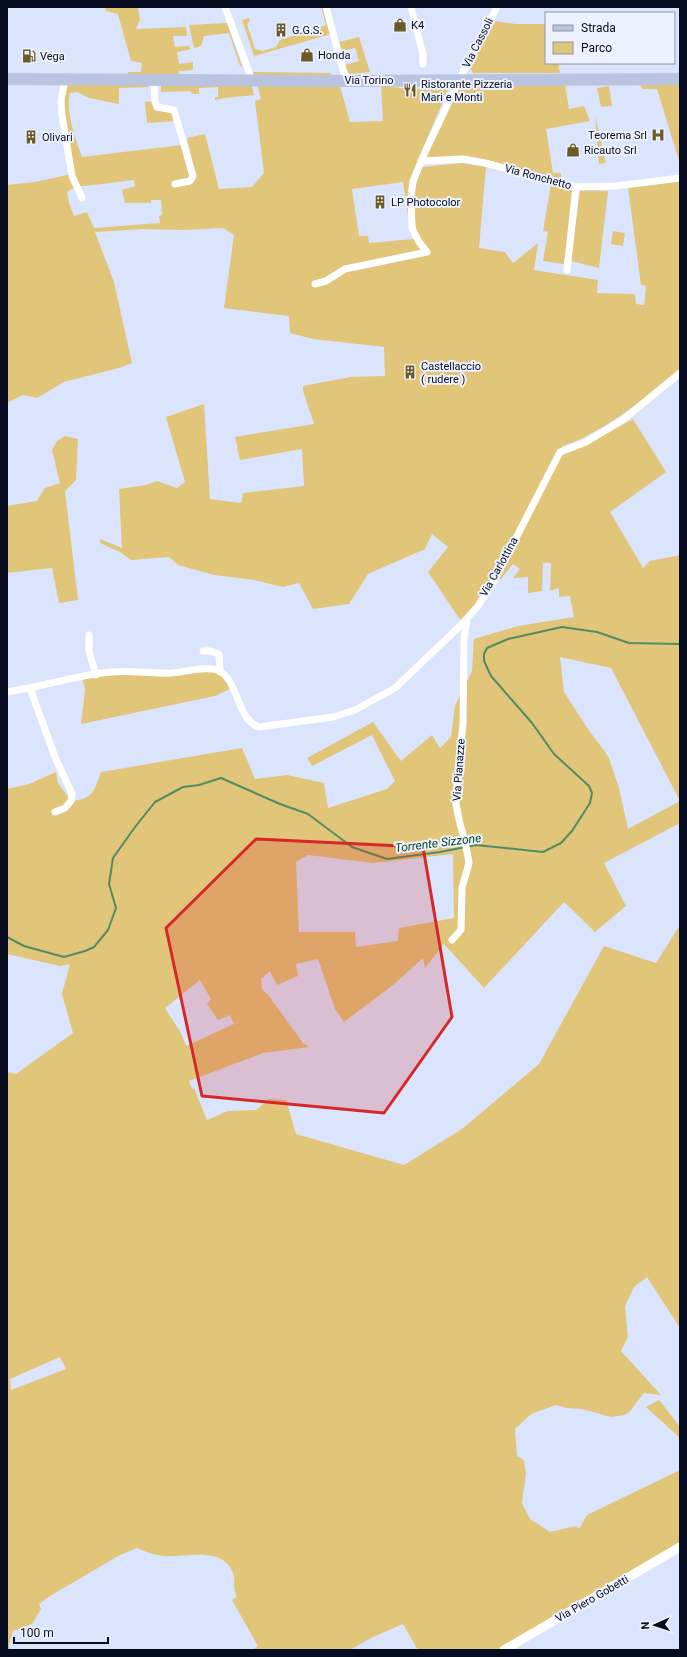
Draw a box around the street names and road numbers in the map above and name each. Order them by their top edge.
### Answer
street label: Via Cassoli [460,16,496,70]
street label: Via Torino [344,74,394,87]
street label: Via Ronchetto [503,162,573,192]
street label: Via Carlottina [477,535,521,599]
street label: Via Pianazze [450,738,468,802]
street label: Via Piero Gobetti [553,1573,631,1625]

